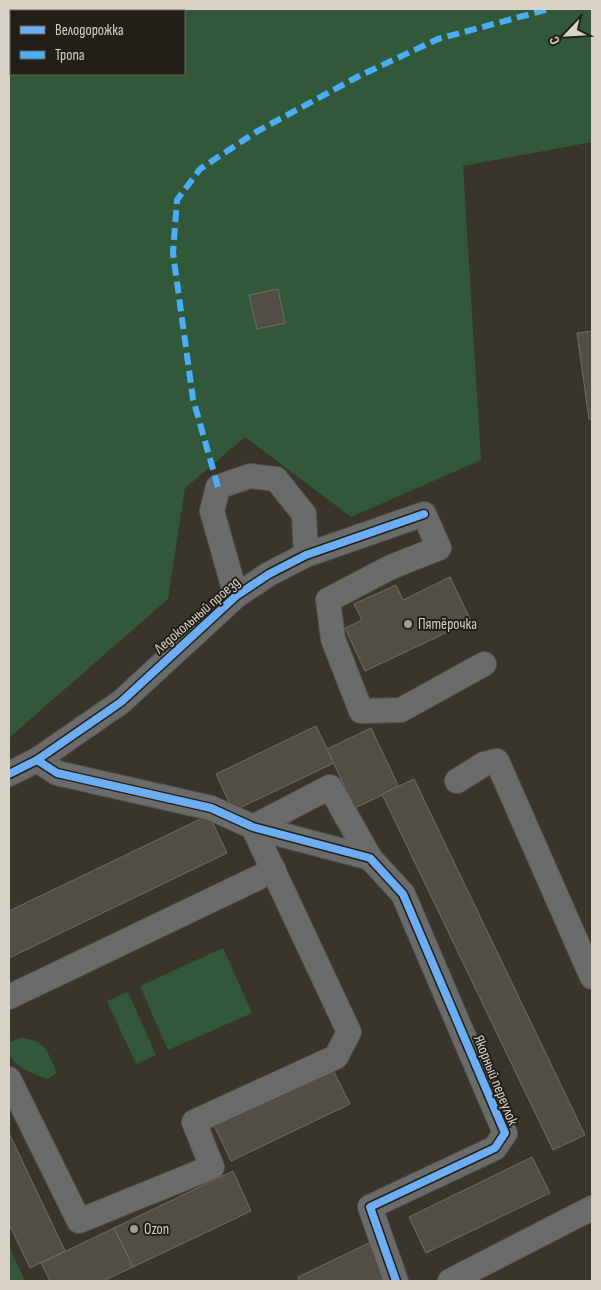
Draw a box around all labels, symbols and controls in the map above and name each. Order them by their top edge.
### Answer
legend [10,10,185,75]
north arrow [541,10,591,60]
text: Велодорожка [55,21,124,40]
text: С [545,33,564,47]
text: Тропа [55,46,85,65]
street label: Ледокольный проезд [150,573,244,659]
place label: Пятёрочка [418,615,477,634]
marker: Пятёрочка [402,618,414,630]
street label: Якорный переулок [469,1032,522,1129]
place label: Ozon [144,1220,169,1239]
marker: Ozon [128,1223,140,1235]

